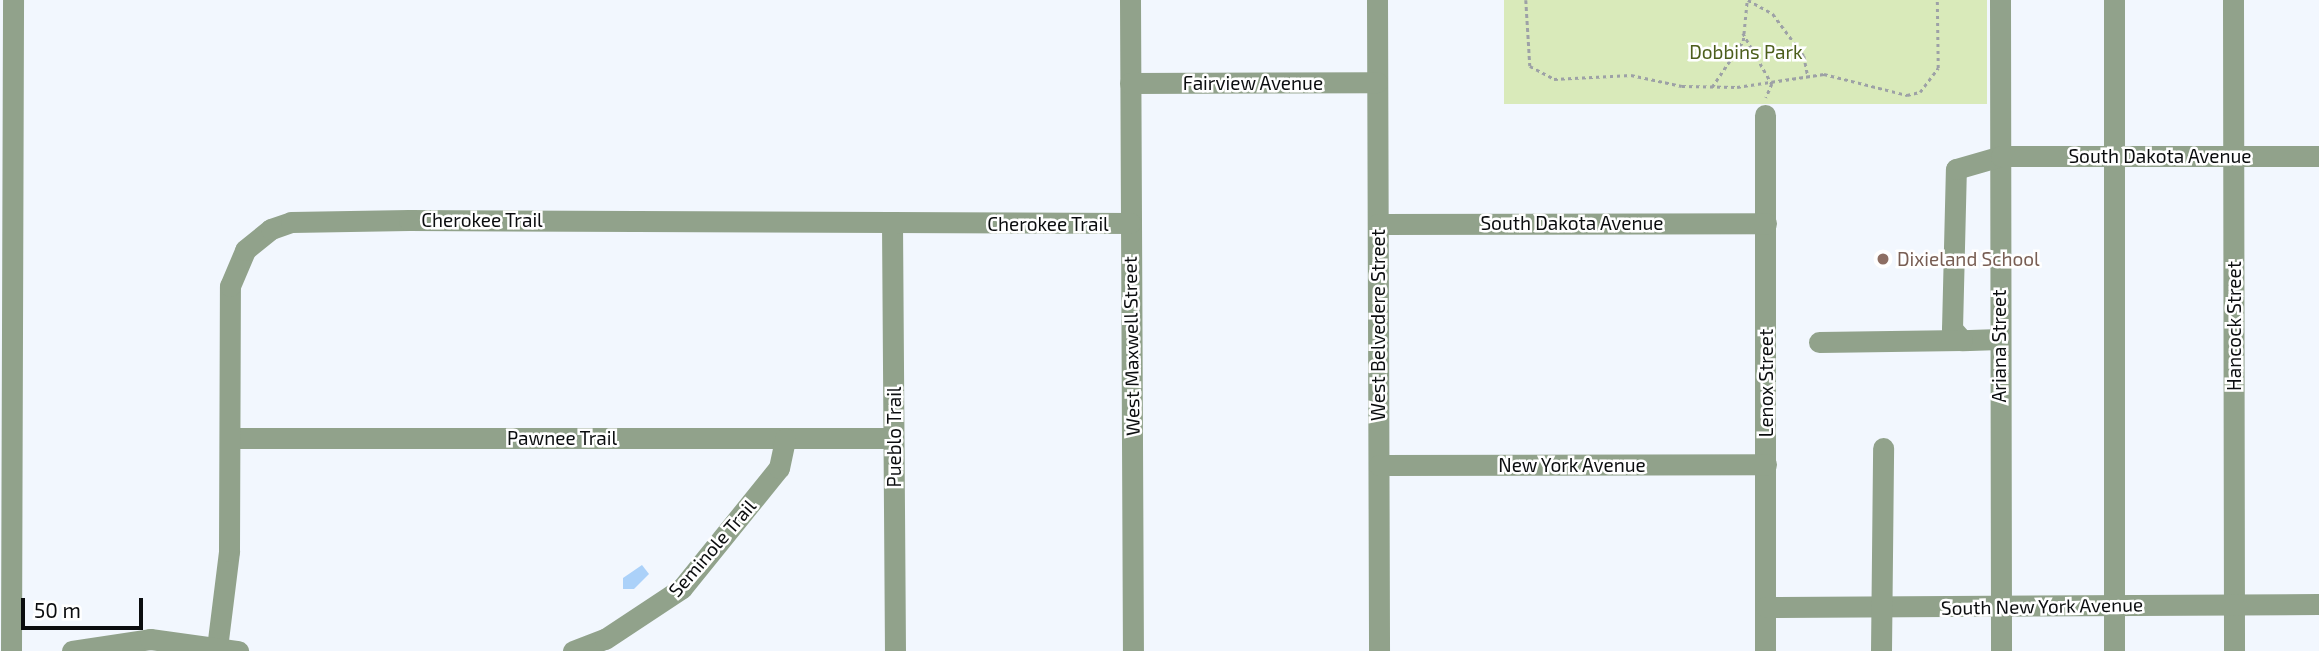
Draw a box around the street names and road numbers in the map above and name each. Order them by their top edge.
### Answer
street label: Fairview Avenue [1182,72,1324,94]
street label: South Dakota Avenue [2068,145,2252,167]
street label: Cherokee Trail [421,209,543,231]
street label: South Dakota Avenue [1480,212,1664,234]
street label: Cherokee Trail [987,213,1109,235]
street label: West Belvedere Street [1367,229,1389,421]
street label: West Maxwell Street [1118,256,1144,436]
street label: Hancock Street [2223,261,2245,391]
street label: Ariana Street [1988,289,2010,403]
street label: Lenox Street [1755,329,1777,437]
street label: Pueblo Trail [883,386,905,488]
street label: Pawnee Trail [507,427,617,449]
street label: New York Avenue [1497,454,1647,476]
street label: Seminole Trail [663,495,761,601]
street label: South New York Avenue [1940,593,2144,619]

